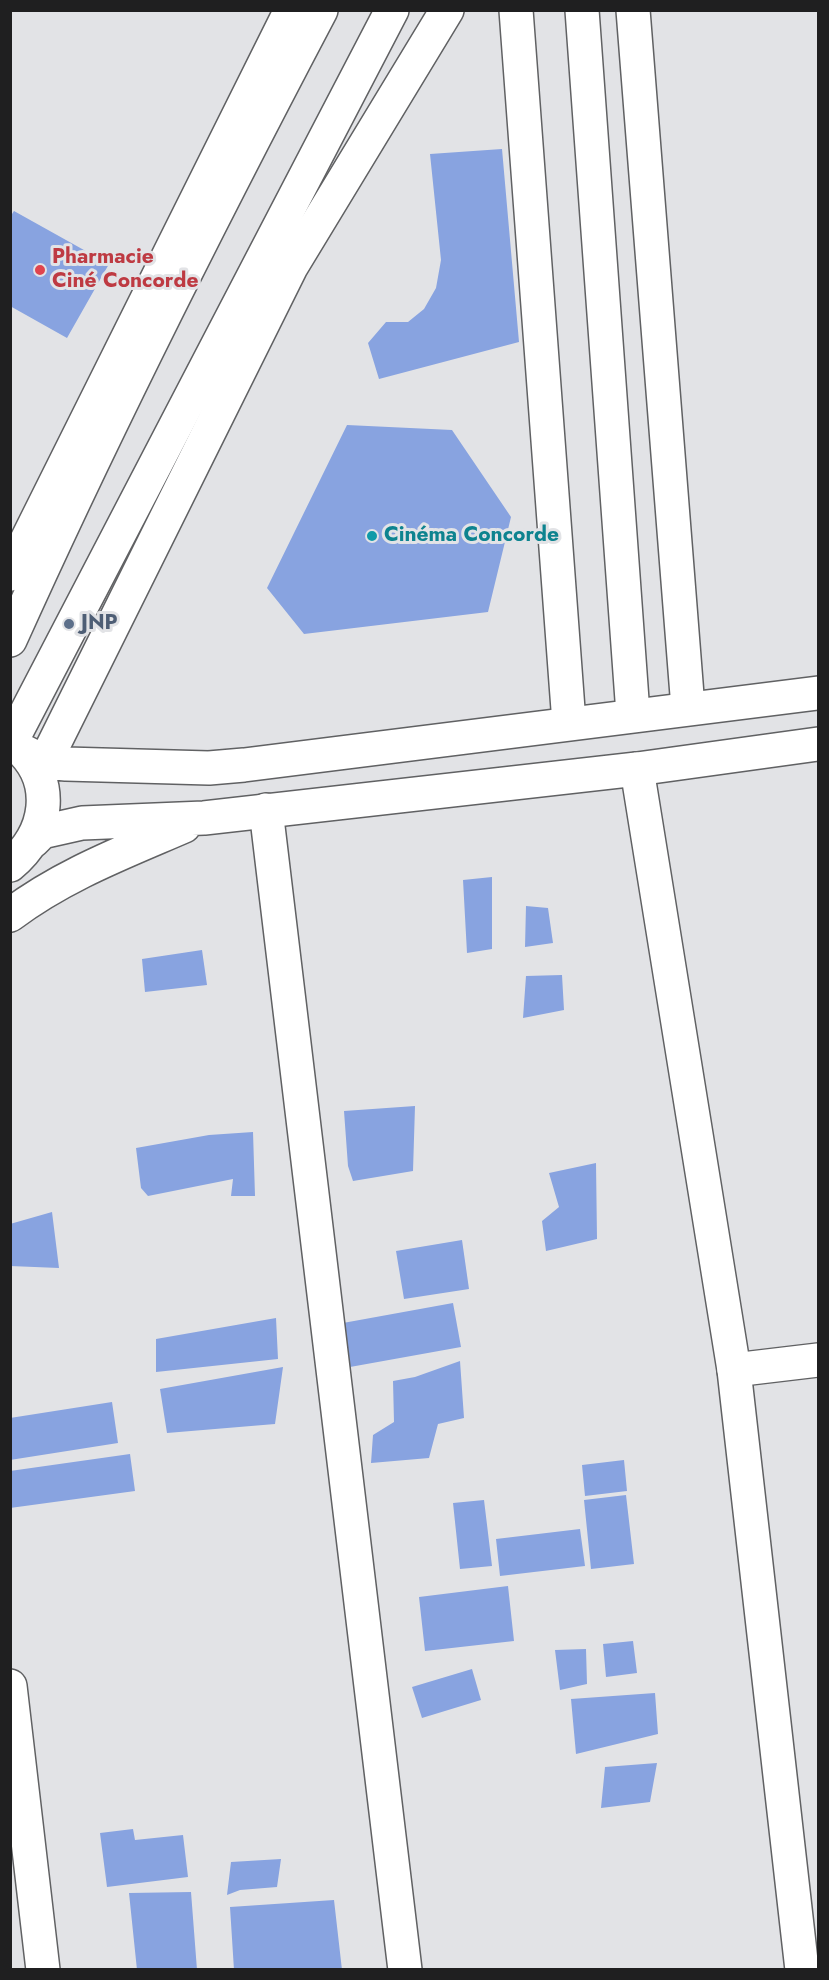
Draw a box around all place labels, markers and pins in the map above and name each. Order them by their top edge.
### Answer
place label: Pharmacie Ciné Concorde [52,245,198,295]
marker: Pharmacie Ciné Concorde [33,263,47,277]
place label: Cinéma Concorde [384,523,559,549]
marker: Cinéma Concorde [365,529,379,543]
place label: JNP [81,611,118,637]
marker: JNP [62,617,76,631]

